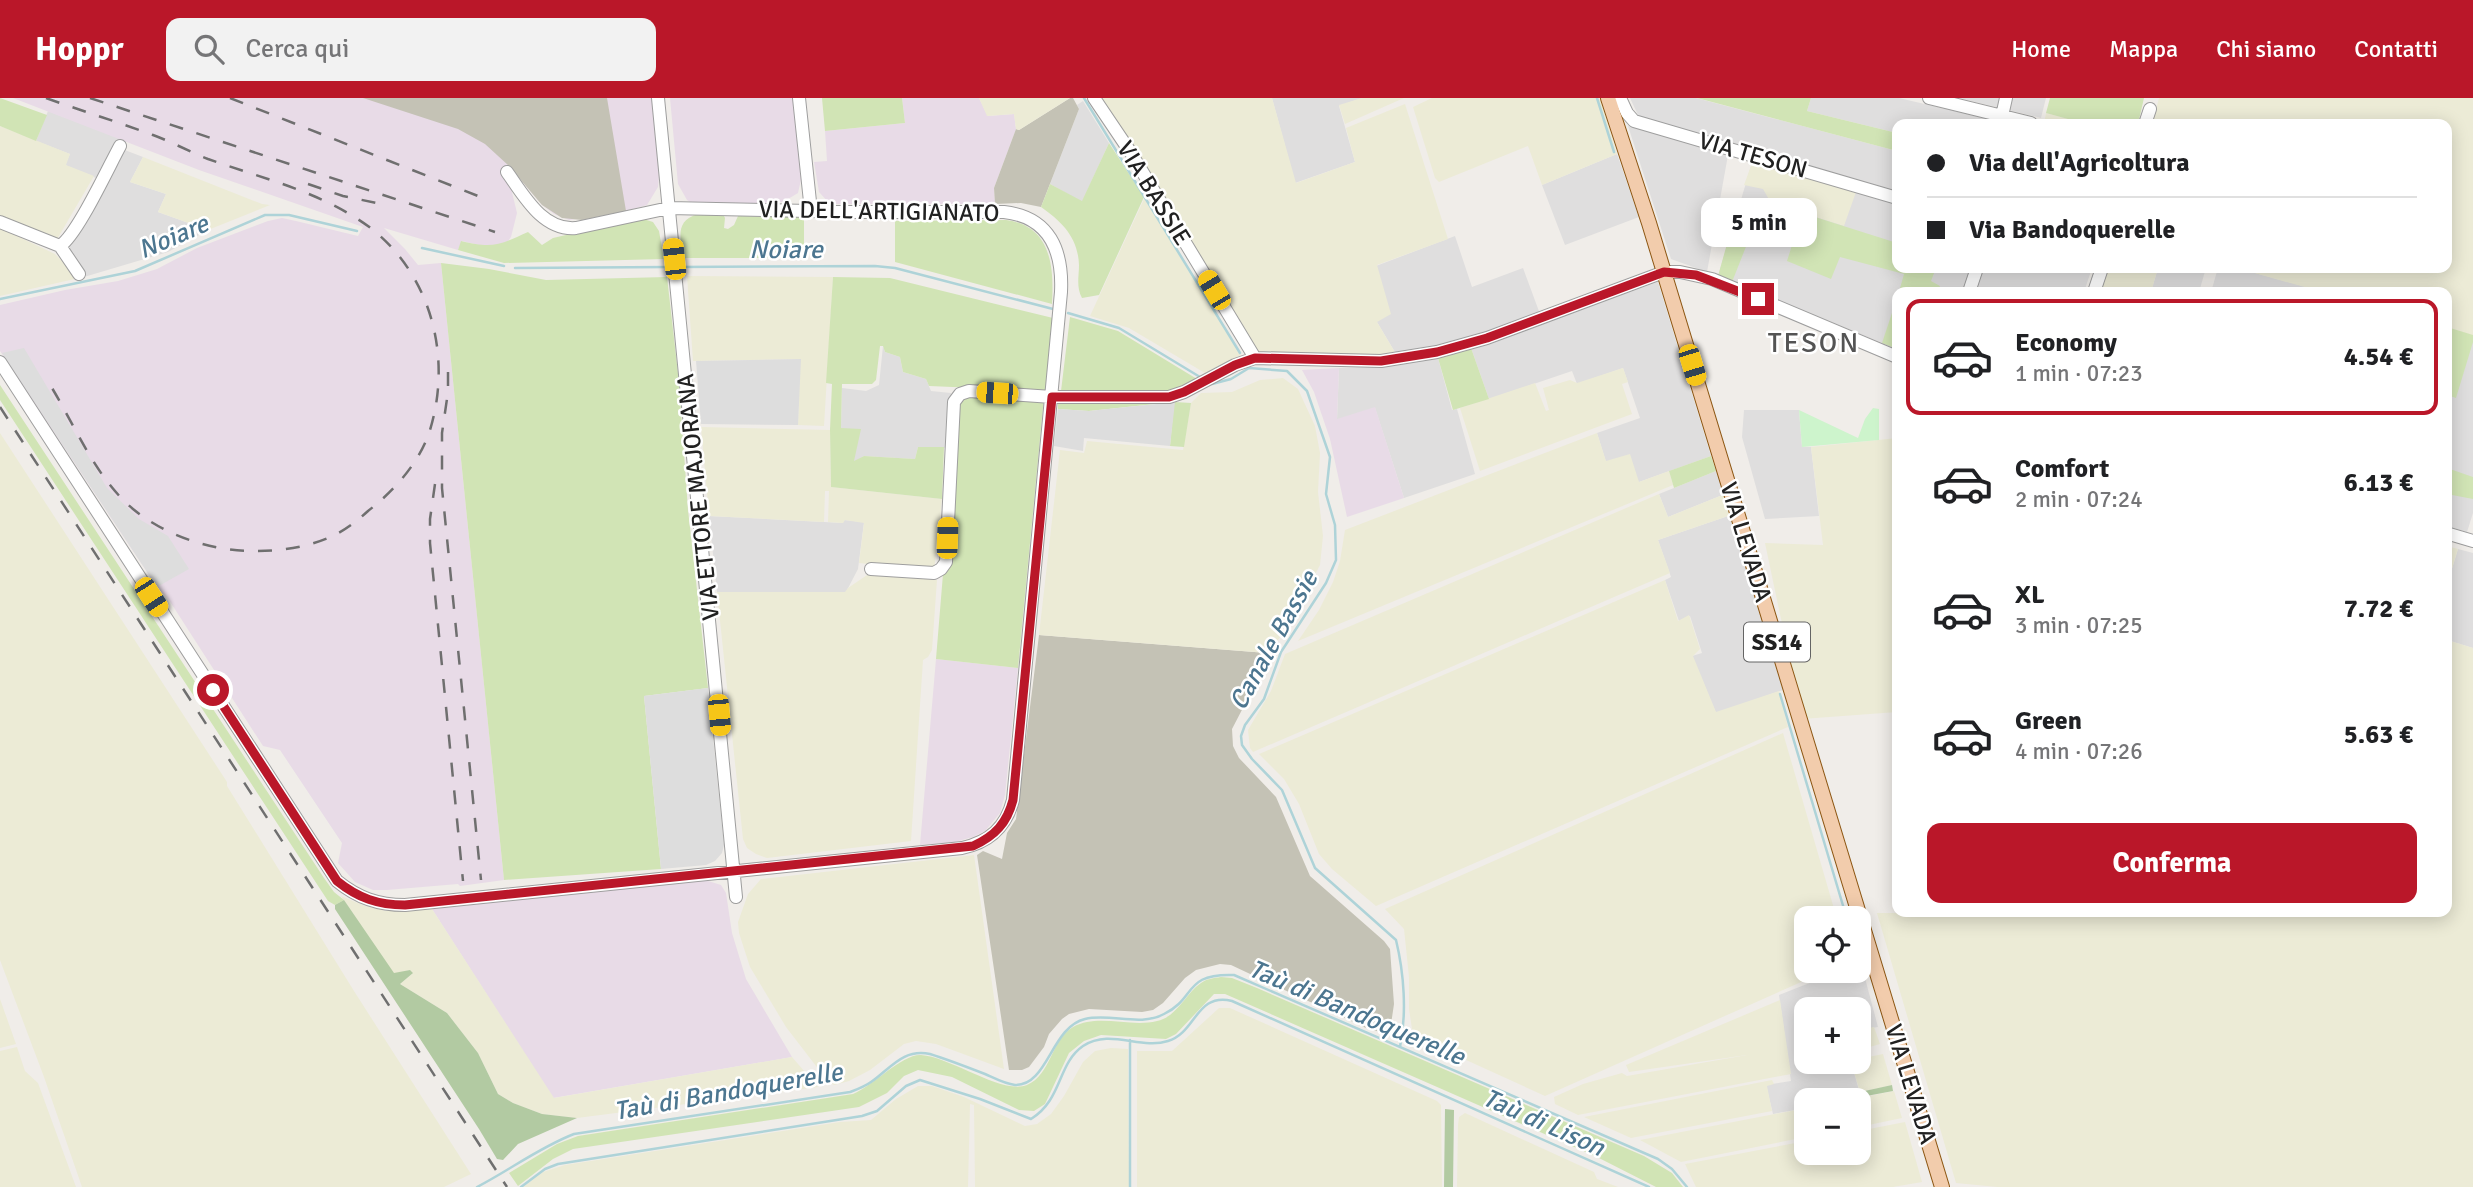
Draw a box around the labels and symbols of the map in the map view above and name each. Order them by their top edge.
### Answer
street label: VIA TESON [1695,125,1811,185]
street label: VIA BASSIE [1110,135,1198,251]
street label: VIA DELL'ARTIGIANATO [758,194,1000,228]
callout: 5 min [1700,198,1816,246]
water label: Noiare [133,207,215,266]
water label: Noiare [749,234,825,266]
car [662,237,687,281]
car [1195,267,1234,313]
route end [1742,283,1774,315]
district label: TESON [1768,326,1860,360]
car [1676,342,1709,388]
street label: VIA ETTORE MAJORANA [670,372,726,622]
car [976,381,1019,405]
street label: VIA LEVADA [1714,478,1779,606]
car [936,517,959,559]
water label: Canale Bassie [1223,564,1326,716]
car [131,574,172,620]
road number: SS14 [1744,622,1810,662]
route start [197,674,229,706]
car [707,693,732,737]
water label: Taù di Bandoquerelle [1244,953,1471,1074]
street label: VIA LEVADA [1879,1020,1944,1148]
water label: Taù di Bandoquerelle [611,1056,847,1128]
water label: Taù di Lison [1478,1082,1610,1164]

